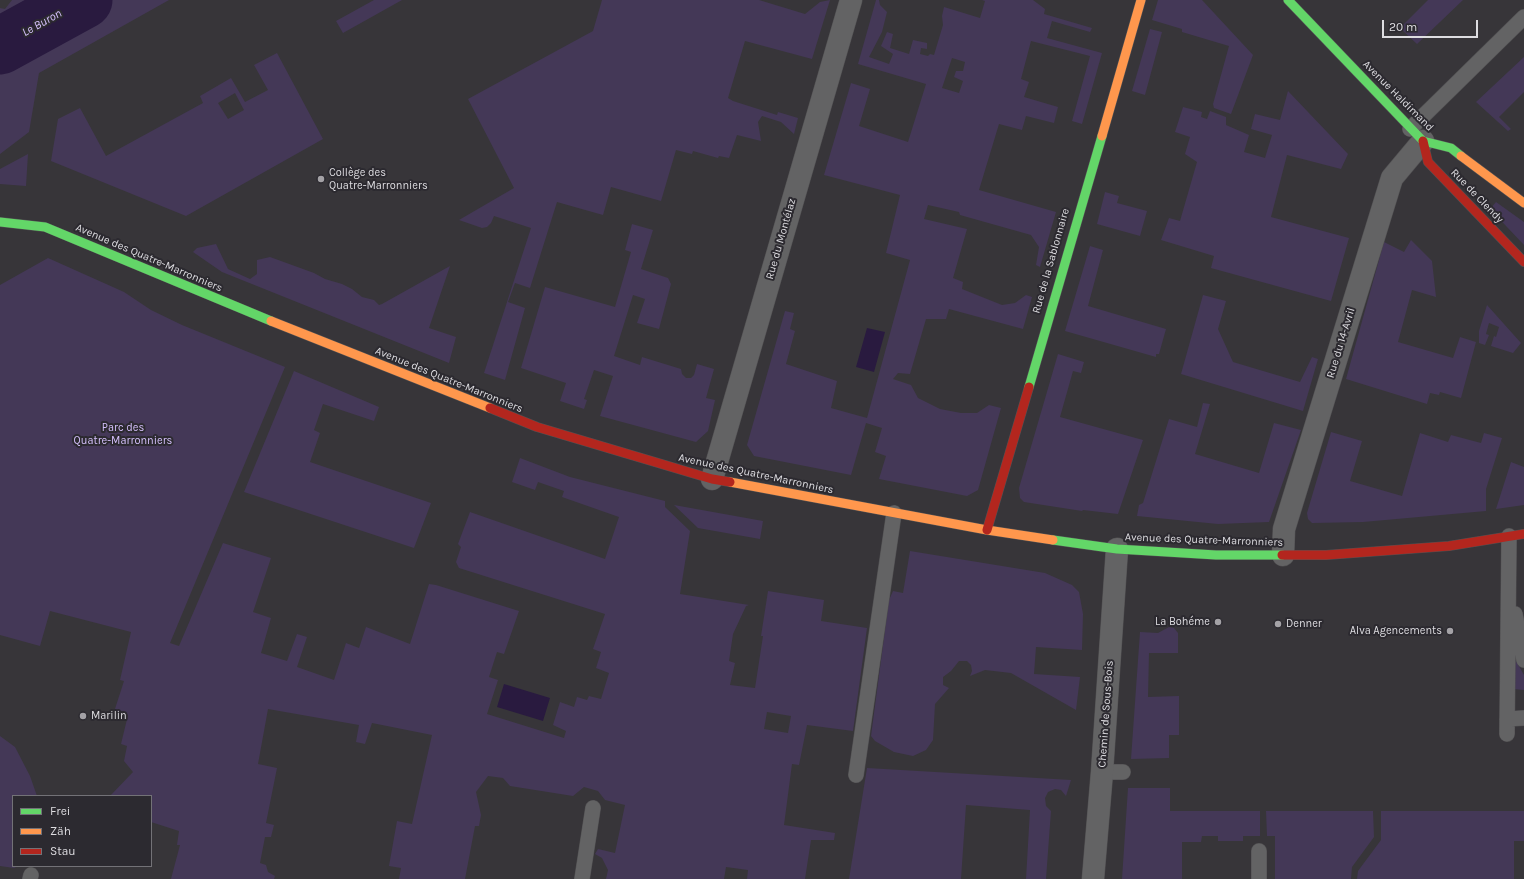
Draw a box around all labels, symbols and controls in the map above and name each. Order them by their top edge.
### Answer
water label: Le Buron [20,6,64,40]
scale bar [1384,12,1480,38]
text: 20 m [1389,20,1417,34]
street label: Avenue Haldimand [1360,58,1436,134]
place label: Collège des Quatre-Marronniers [329,166,428,192]
street label: Rue de Clendy [1448,166,1506,226]
marker: Collège des Quatre-Marronniers [316,174,326,184]
street label: Rue du Montélaz [763,197,799,281]
street label: Rue de la Sablonnaire [1030,207,1072,315]
street label: Avenue des Quatre-Marronniers [74,221,224,295]
street label: Rue du 14-Avril [1324,306,1358,380]
street label: Avenue des Quatre-Marronniers [373,344,525,416]
park label: Parc des Quatre-Marronniers [74,421,172,447]
street label: Avenue des Quatre-Marronniers [677,451,835,497]
street label: Avenue des Quatre-Marronniers [1125,531,1283,549]
place label: La Bohéme [1155,615,1210,629]
marker: La Bohéme [1213,617,1223,627]
place label: Denner [1286,617,1322,631]
marker: Denner [1273,619,1283,629]
place label: Alva Agencements [1350,624,1442,638]
marker: Alva Agencements [1445,626,1455,636]
street label: Chemin de Sous-Bois [1096,660,1116,768]
place label: Marilin [91,709,127,723]
marker: Marilin [78,711,88,721]
legend [12,795,152,867]
text: Frei [50,804,70,818]
text: Zäh [50,824,71,838]
text: Stau [50,844,76,858]

